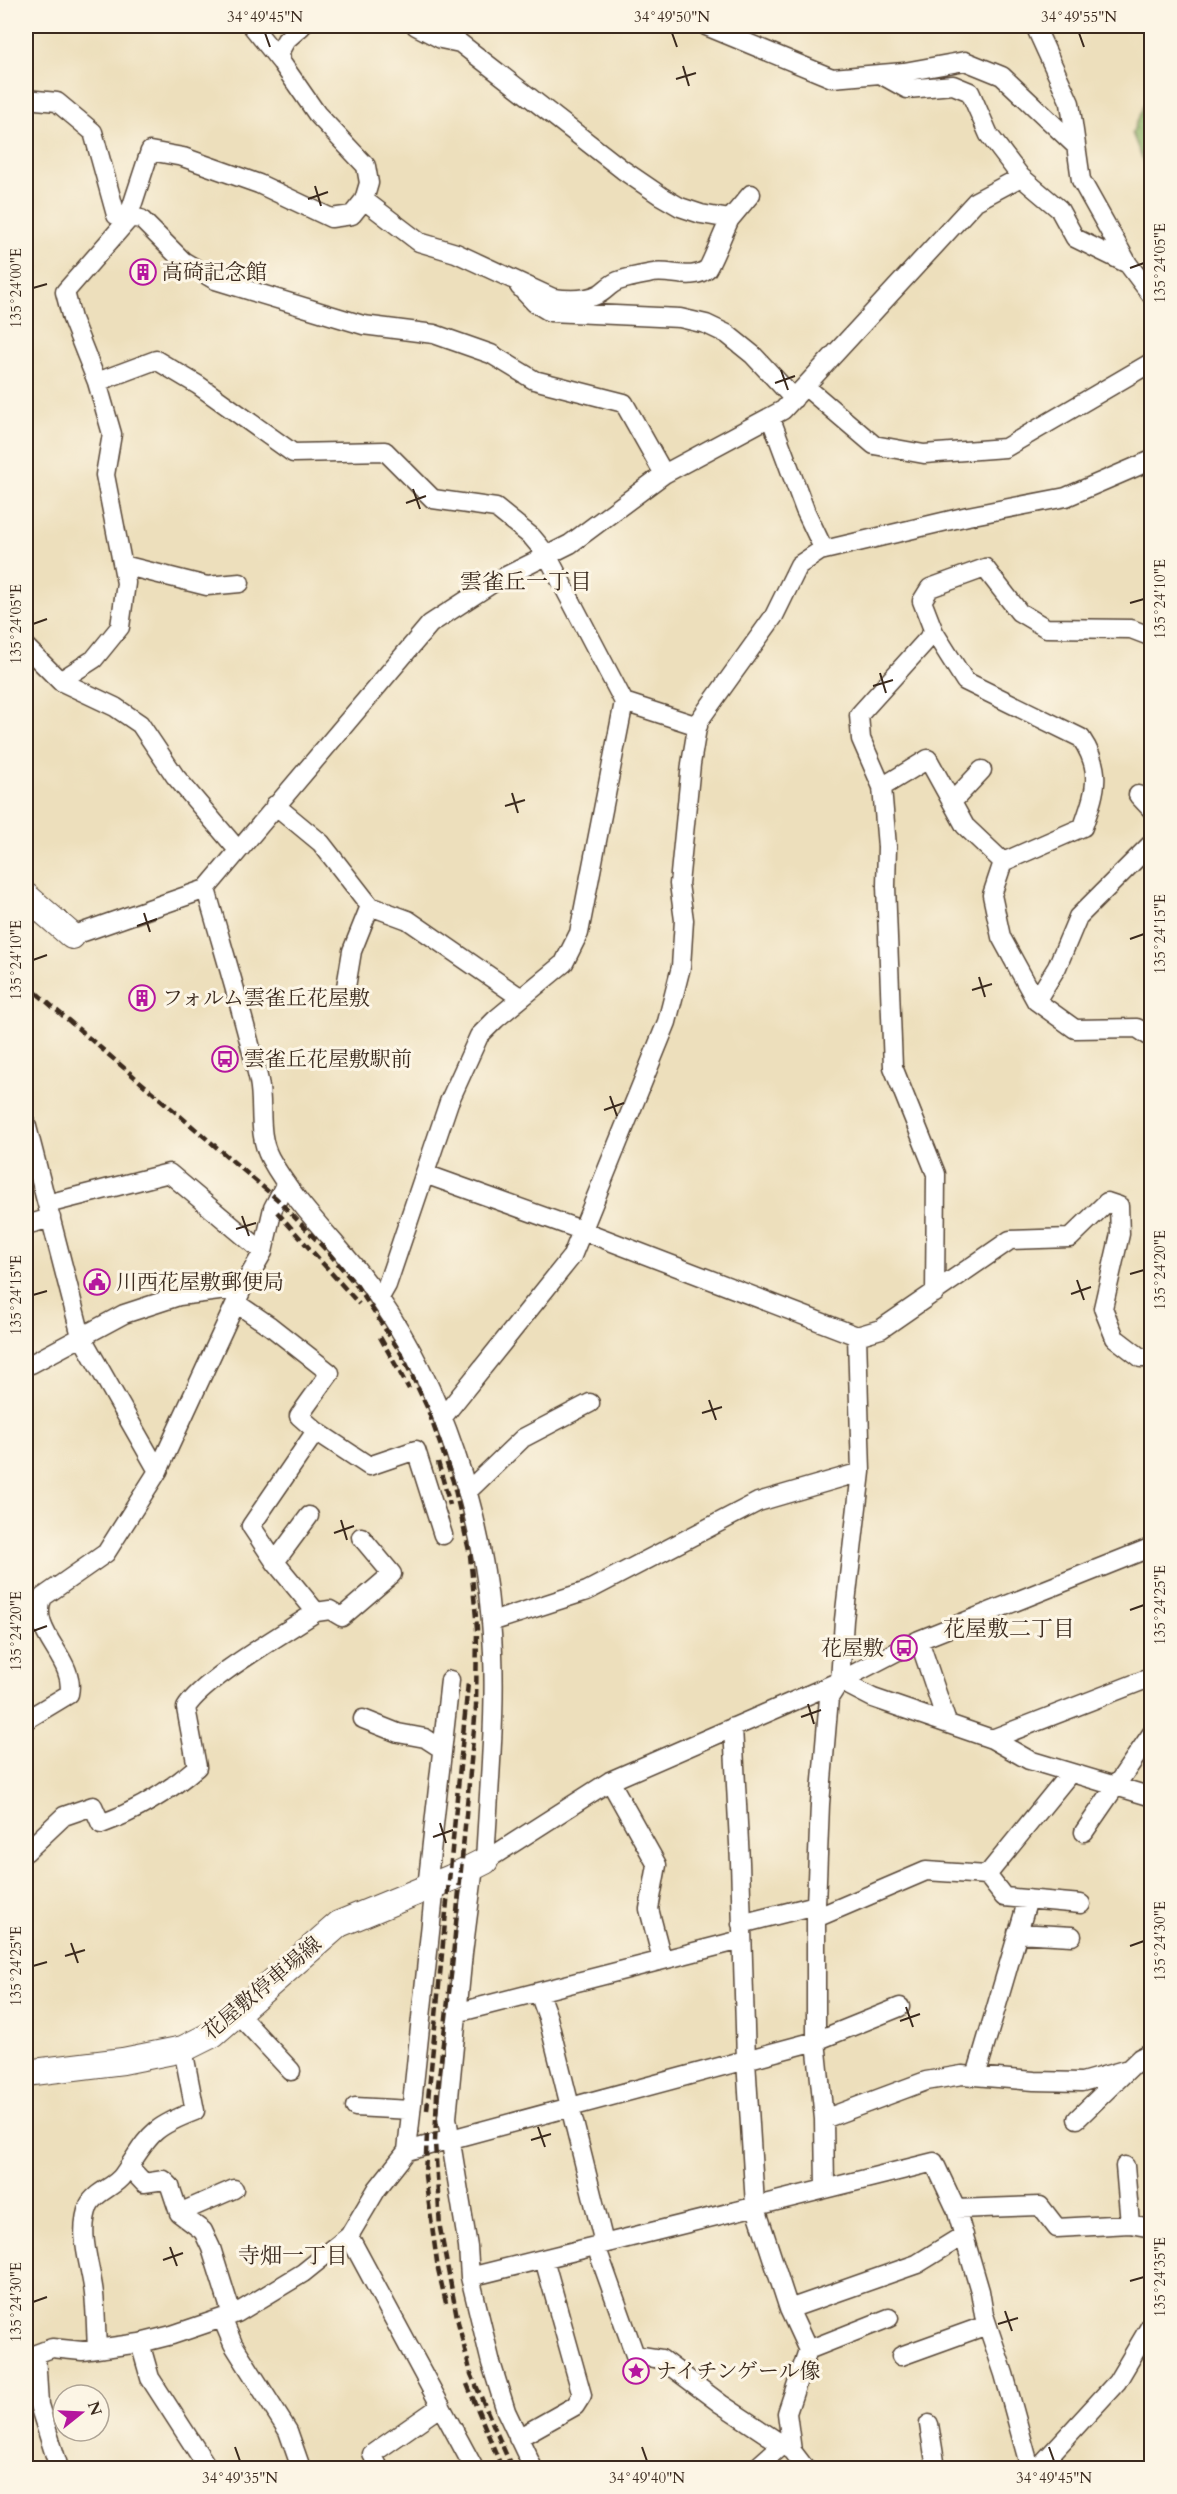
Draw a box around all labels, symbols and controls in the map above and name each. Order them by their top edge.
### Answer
text: 34°49'45"N [227,7,303,27]
text: 34°49'50"N [634,7,710,27]
text: 34°49'55"N [1041,7,1117,27]
text: 135°24'05"E [1150,223,1170,303]
text: 135°24'00"E [6,248,26,328]
building icon: 高碕記念館 [128,257,158,287]
place label: 高碕記念館 [162,258,267,287]
text: 135°24'10"E [1150,559,1170,639]
district label: 雲雀丘一丁目 [460,567,592,597]
text: 135°24'05"E [6,584,26,664]
text: 135°24'15"E [1150,894,1170,974]
text: 135°24'10"E [6,920,26,1000]
building icon: フォルム雲雀丘花屋敷 [127,983,157,1013]
place label: フォルム雲雀丘花屋敷 [162,984,370,1013]
bus stop icon: 雲雀丘花屋敷駅前 [210,1044,240,1074]
place label: 雲雀丘花屋敷駅前 [244,1045,412,1074]
text: 135°24'20"E [1150,1230,1170,1310]
text: 135°24'15"E [6,1255,26,1335]
public building icon: 川西花屋敷郵便局 [82,1267,112,1297]
place label: 川西花屋敷郵便局 [116,1268,284,1297]
text: 135°24'25"E [1150,1565,1170,1645]
text: 135°24'20"E [6,1591,26,1671]
district label: 花屋敷二丁目 [943,1614,1075,1644]
bus stop icon: 花屋敷 [889,1633,919,1663]
place label: 花屋敷 [821,1634,884,1663]
text: 135°24'30"E [1150,1901,1170,1981]
text: 135°24'25"E [6,1926,26,2006]
street label: 花屋敷停車場線 [197,1930,328,2047]
text: 135°24'35"E [1150,2237,1170,2317]
district label: 寺畑一丁目 [238,2241,348,2271]
text: 135°24'30"E [6,2262,26,2342]
place icon: ナイチンゲール像 [621,2356,651,2386]
place label: ナイチンゲール像 [656,2357,821,2386]
north arrow [51,2383,111,2443]
text: N [82,2399,107,2419]
text: 34°49'35"N [202,2468,278,2488]
text: 34°49'40"N [609,2468,685,2488]
text: 34°49'45"N [1016,2468,1092,2488]

